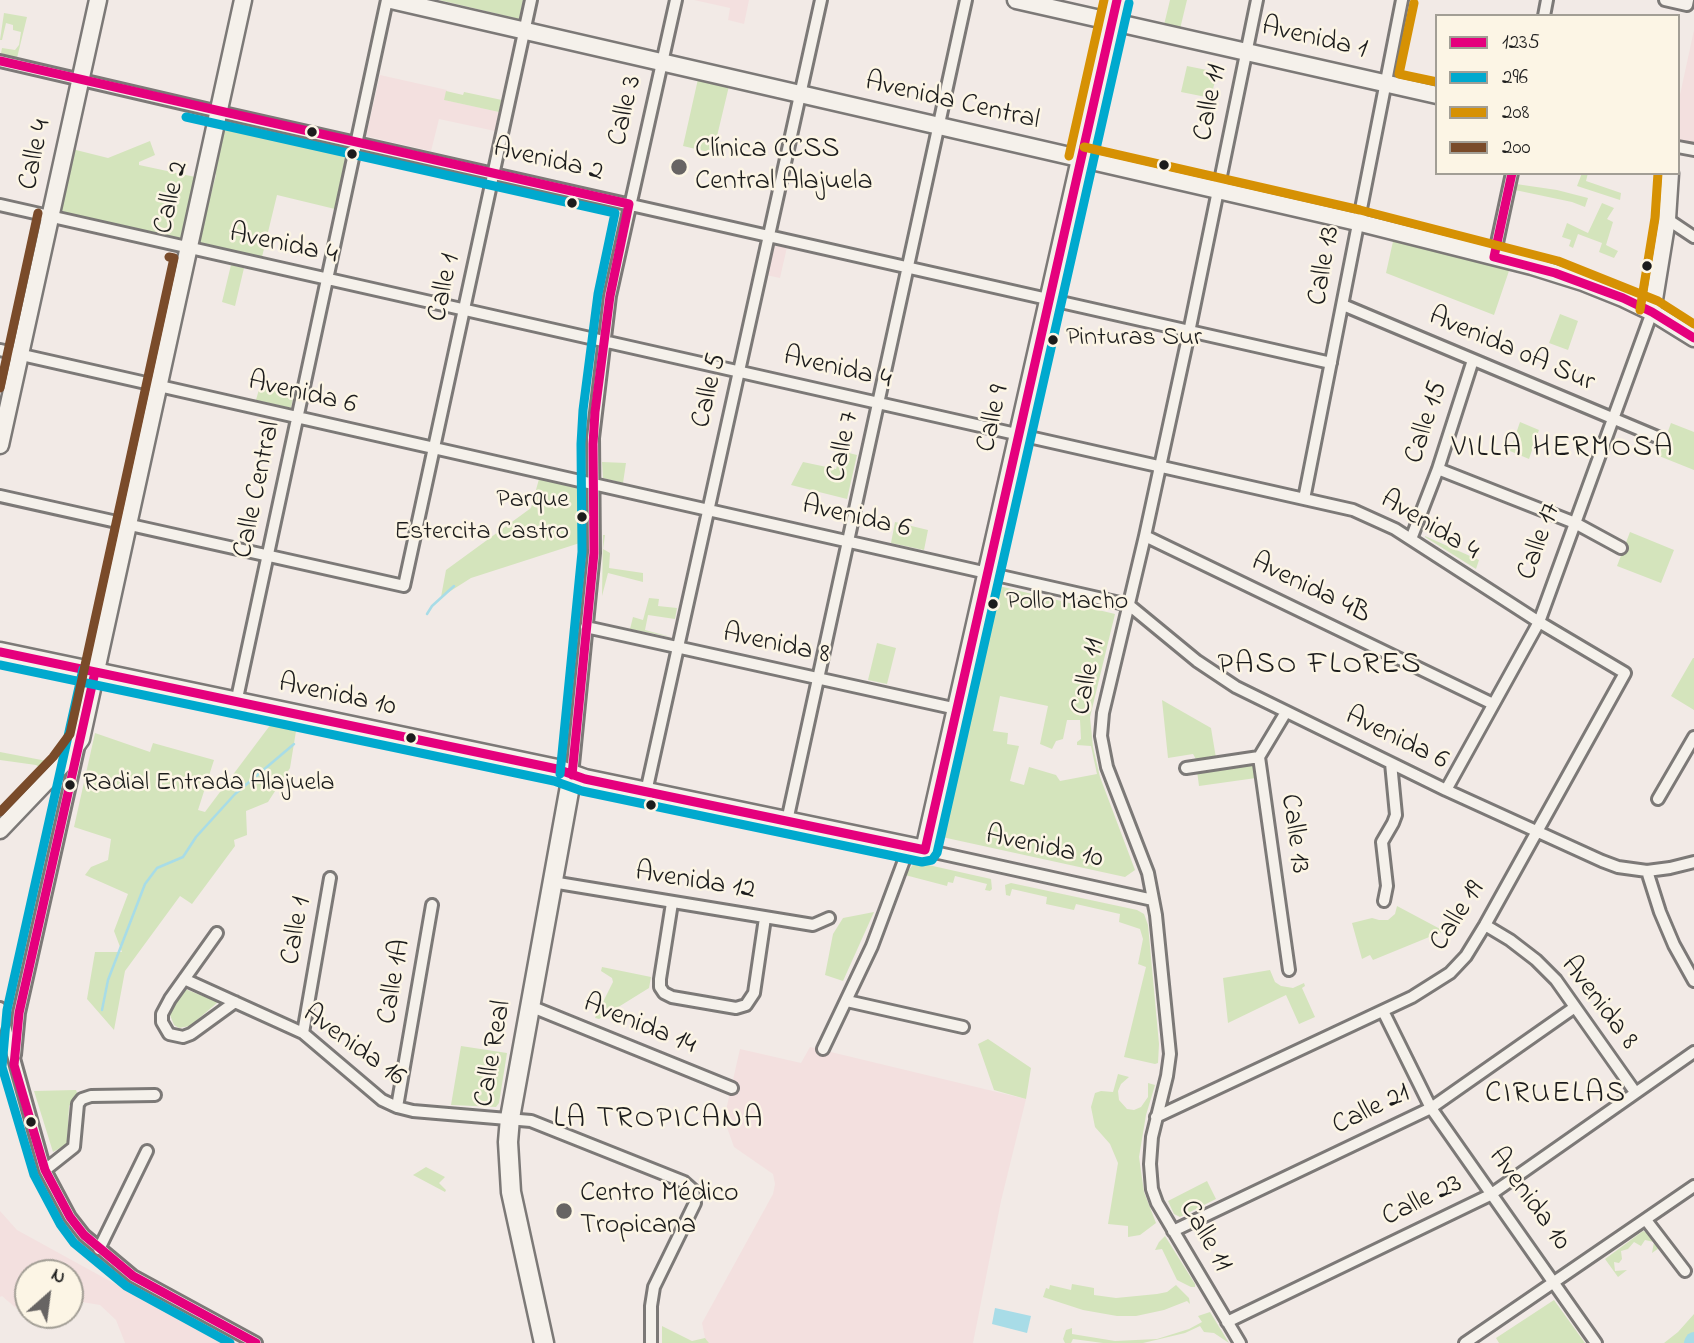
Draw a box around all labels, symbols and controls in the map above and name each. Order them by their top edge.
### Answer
street label: Avenida 1 [1258,12,1370,68]
legend [1435,14,1680,175]
text: 1235 [1502,28,1540,58]
street label: Calle 11 [1188,62,1236,144]
text: 296 [1502,63,1528,93]
street label: Avenida Central [862,67,1042,139]
street label: Calle 3 [603,73,651,149]
text: 208 [1502,98,1529,128]
street label: Calle 4 [13,117,61,193]
unlabelled marker [305,125,319,139]
street label: Avenida 2 [490,133,606,191]
text: 200 [1502,133,1531,163]
place label: Clínica CCSS Central Alajuela [695,134,873,200]
unlabelled marker [345,147,359,161]
marker: Clínica CCSS Central Alajuela [669,157,689,177]
street label: Calle 2 [148,158,198,238]
unlabelled marker [1157,158,1171,172]
unlabelled marker [565,196,579,210]
street label: Avenida 4 [226,218,340,274]
street label: Calle 13 [1303,224,1349,308]
street label: Calle 1 [422,251,470,325]
unlabelled marker [1640,259,1654,273]
street label: Avenida 0A Sur [1423,301,1599,401]
place label: Pinturas Sur [1066,324,1202,356]
marker: Pinturas Sur [1046,333,1060,347]
street label: Avenida 4 [780,341,894,399]
street label: Calle 5 [686,350,736,432]
street label: Avenida 6 [244,366,360,424]
street label: Calle 15 [1399,378,1457,468]
street label: Calle 9 [971,382,1019,456]
street label: Calle 7 [821,409,869,485]
street label: Calle Central [228,418,290,562]
district label: VILLA HERMOSA [1453,432,1673,468]
street label: Avenida 4 [1373,484,1485,570]
place label: Parque Estercita Castro [394,486,569,548]
street label: Avenida 6 [798,490,914,548]
street label: Calle 17 [1512,499,1570,585]
marker: Parque Estercita Castro [575,510,589,524]
street label: Avenida 4B [1245,547,1375,633]
place label: Pollo Macho [1006,588,1128,620]
marker: Pollo Macho [986,597,1000,611]
street label: Avenida 8 [719,618,833,674]
street label: Calle 11 [1066,636,1114,718]
district label: PASO FLORES [1219,649,1421,685]
street label: Avenida 10 [275,668,399,726]
street label: Avenida 6 [1339,701,1453,779]
unlabelled marker [404,731,418,745]
place label: Radial Entrada Alajuela [83,769,335,801]
marker: Radial Entrada Alajuela [63,778,77,792]
street label: Calle 13 [1271,792,1315,876]
unlabelled marker [644,798,658,812]
street label: Avenida 10 [982,820,1106,878]
street label: Avenida 12 [633,857,757,909]
street label: Calle 19 [1424,876,1494,958]
street label: Calle 1 [276,894,320,968]
street label: Calle 1A [372,937,420,1027]
street label: Avenida 8 [1552,951,1644,1057]
street label: Avenida 14 [578,988,700,1064]
street label: Avenida 16 [295,998,411,1096]
street label: Calle Real [469,998,521,1110]
street label: Calle 21 [1328,1078,1416,1144]
district label: CIRUELAS [1486,1078,1626,1114]
district label: LA TROPICANA [555,1103,763,1139]
unlabelled marker [24,1115,38,1129]
street label: Avenida 10 [1479,1142,1577,1258]
street label: Calle 23 [1377,1168,1469,1236]
place label: Centro Médico Tropicana [580,1178,739,1244]
street label: Calle 11 [1170,1195,1238,1279]
marker: Centro Médico Tropicana [554,1201,574,1221]
north arrow [14,1259,84,1329]
text: N [46,1262,70,1292]

